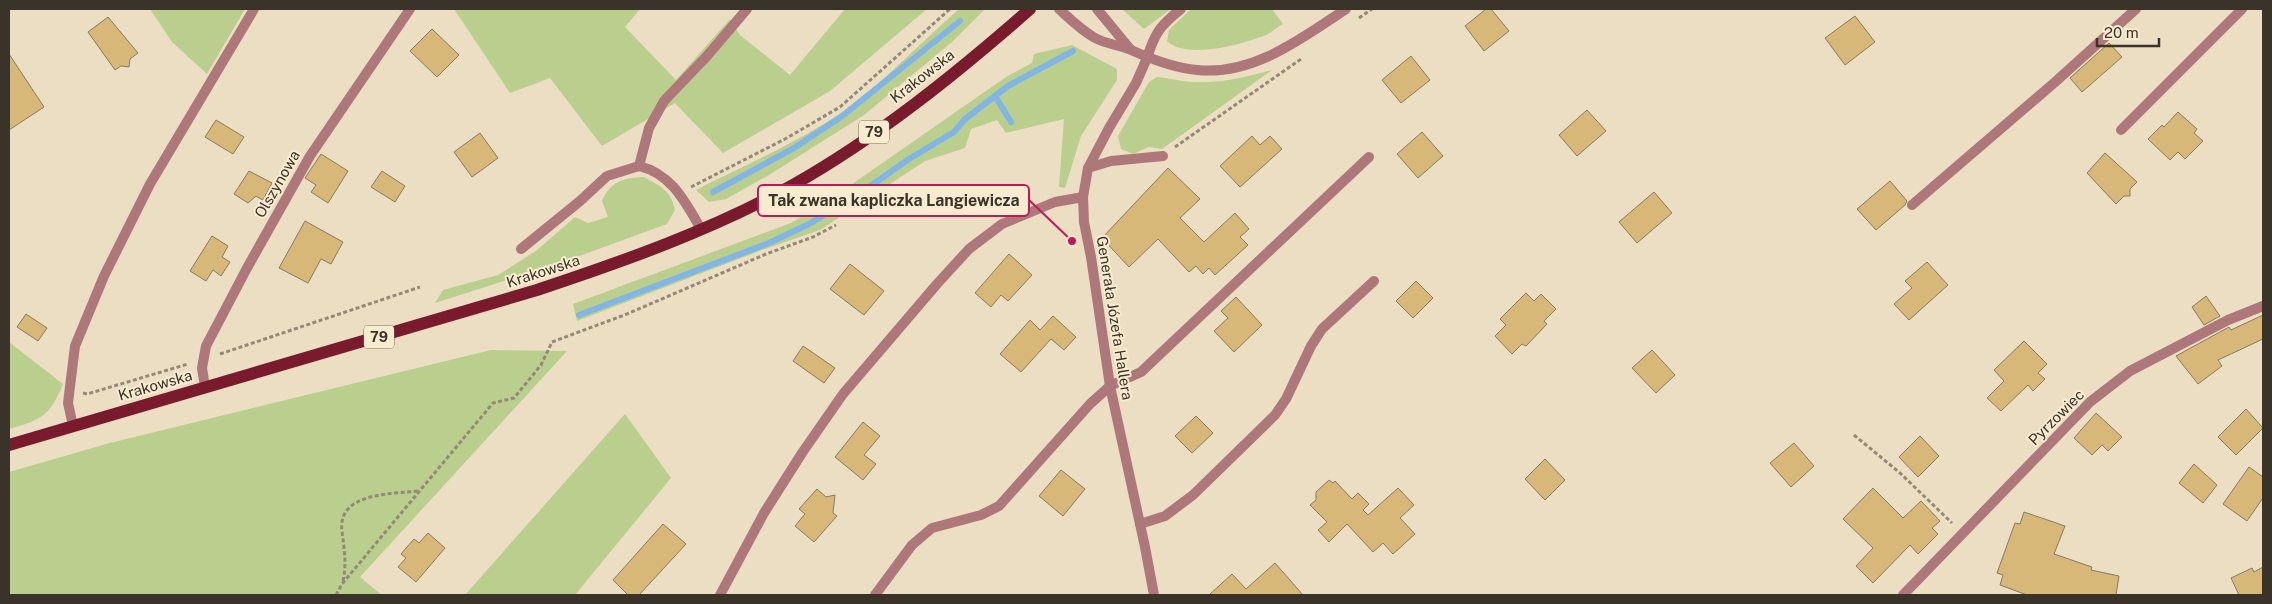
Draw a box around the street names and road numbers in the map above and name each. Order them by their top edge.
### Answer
street label: Krakowska [887,46,957,106]
road number: 79 [859,120,889,144]
street label: Olszynowa [251,147,303,221]
street label: Generała Józefa Hallera [1094,235,1136,401]
street label: Krakowska [504,251,582,291]
road number: 79 [364,326,394,348]
street label: Krakowska [116,366,194,404]
street label: Pyrzowiec [2025,386,2087,448]

